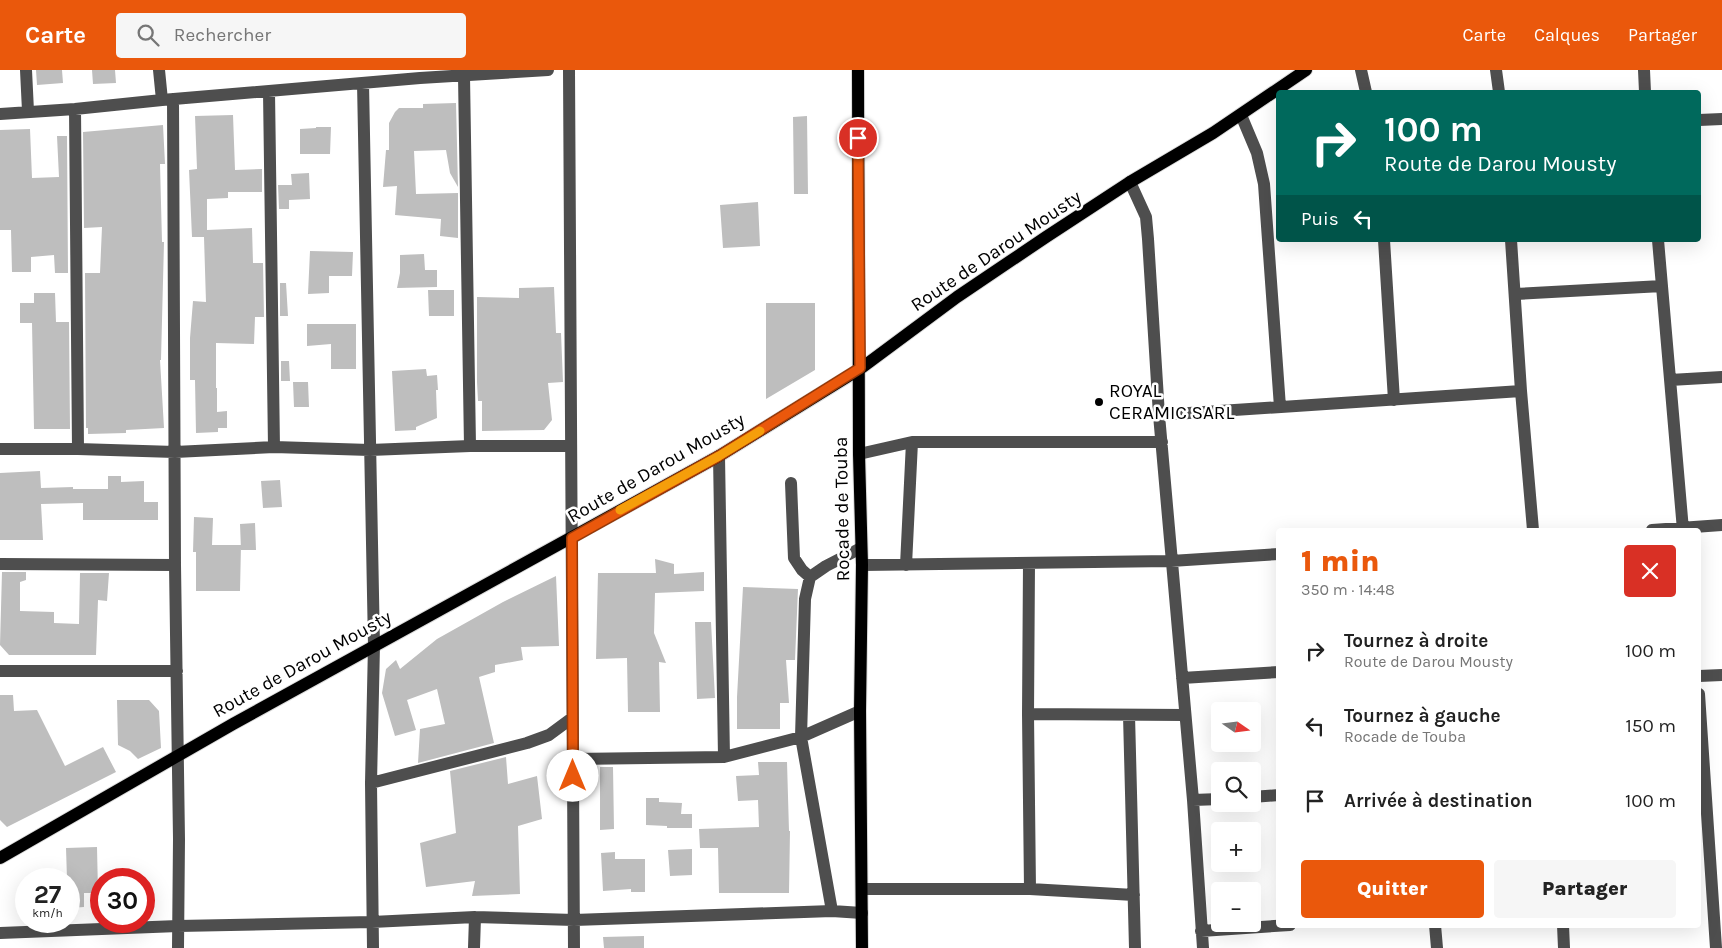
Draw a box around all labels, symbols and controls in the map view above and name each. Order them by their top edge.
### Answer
search box [116,13,466,58]
text: Carte [25,21,86,49]
icon: search [134,21,162,49]
text: Rechercher [174,24,271,46]
text: Carte [1462,24,1506,46]
text: Calques [1534,24,1600,46]
text: Partager [1628,24,1697,46]
text: 100 m [1384,109,1483,150]
icon: right [1301,110,1366,175]
pin [837,117,879,159]
icon: arrive [844,124,872,152]
text: Route de Darou Mousty [1384,151,1616,177]
street label: Route de Darou Mousty [907,186,1085,316]
icon: left [1349,205,1377,233]
text: Puis [1301,208,1339,230]
place label: ROYAL CERAMIC SARL [1109,380,1234,424]
marker: ROYAL CERAMIC SARL [1093,396,1105,408]
street label: Route de Darou Mousty [564,408,749,528]
street label: Rocade de Touba [830,436,854,582]
text: 1 min [1301,543,1380,579]
button: close [1624,545,1676,597]
text: 350 m · 14:48 [1301,580,1395,599]
street label: Route de Darou Mousty [209,606,395,722]
text: Tournez à droite [1344,630,1488,652]
icon: right [1301,637,1329,665]
text: 100 m [1625,640,1676,662]
text: Route de Darou Mousty [1344,652,1513,671]
north arrow [1211,702,1261,752]
map controls [1211,702,1261,932]
text: Tournez à gauche [1344,705,1501,727]
icon: left [1301,712,1329,740]
text: 150 m [1625,715,1676,737]
text: Rocade de Touba [1344,727,1466,746]
position arrow [546,749,598,801]
button: search [1211,762,1261,812]
icon: arrive [1301,787,1329,815]
text: Arrivée à destination [1344,790,1533,812]
text: 100 m [1625,790,1676,812]
button: + [1211,822,1261,872]
button: Quitter [1301,860,1484,918]
button: Partager [1494,860,1676,918]
speed limit sign: 30 [90,868,155,933]
text: 27 [34,880,61,909]
button: − [1211,882,1261,932]
text: km/h [32,906,63,920]

